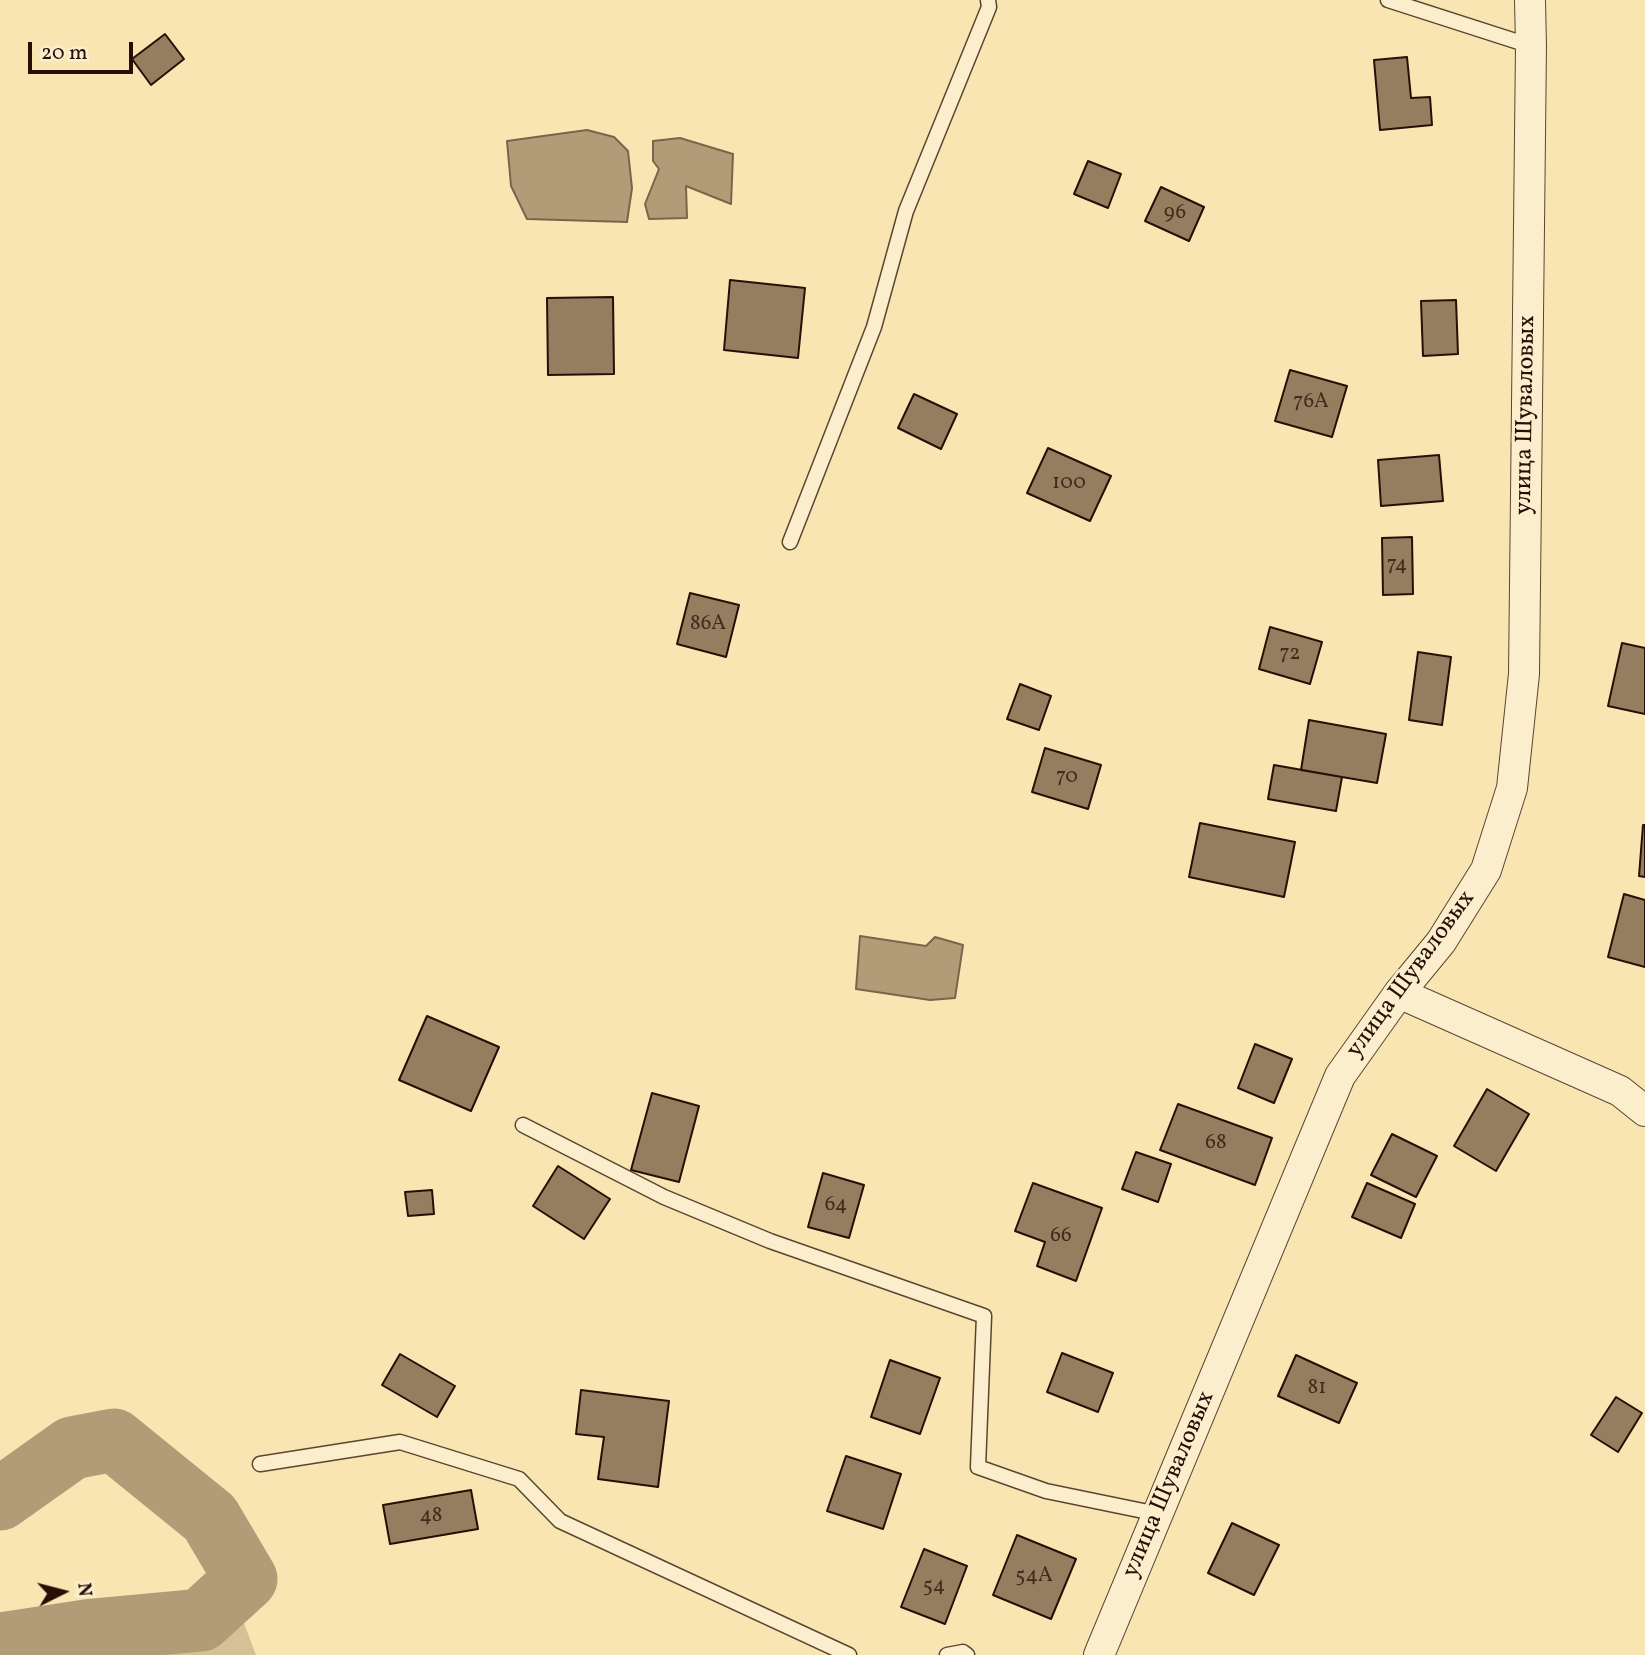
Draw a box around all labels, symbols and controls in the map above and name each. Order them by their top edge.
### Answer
scale bar [32,28,136,72]
text: 20 m [41,39,87,68]
house number: 96 [1164,201,1186,227]
street label: улица Шуваловых [1511,315,1543,515]
house number: 76А [1293,390,1329,416]
house number: 100 [1052,471,1086,497]
house number: 74 [1387,553,1407,579]
house number: 86А [690,612,726,638]
house number: 72 [1279,642,1301,668]
house number: 70 [1056,765,1078,791]
street label: улица Шуваловых [1342,886,1482,1064]
house number: 68 [1205,1131,1227,1157]
house number: 64 [825,1193,847,1219]
house number: 66 [1050,1224,1072,1250]
house number: 81 [1308,1376,1326,1402]
street label: улица Шуваловых [1118,1387,1222,1583]
house number: 48 [420,1504,442,1530]
north arrow [28,1557,98,1627]
house number: 54А [1015,1564,1053,1590]
house number: 54 [923,1574,945,1600]
text: N [70,1582,98,1598]

